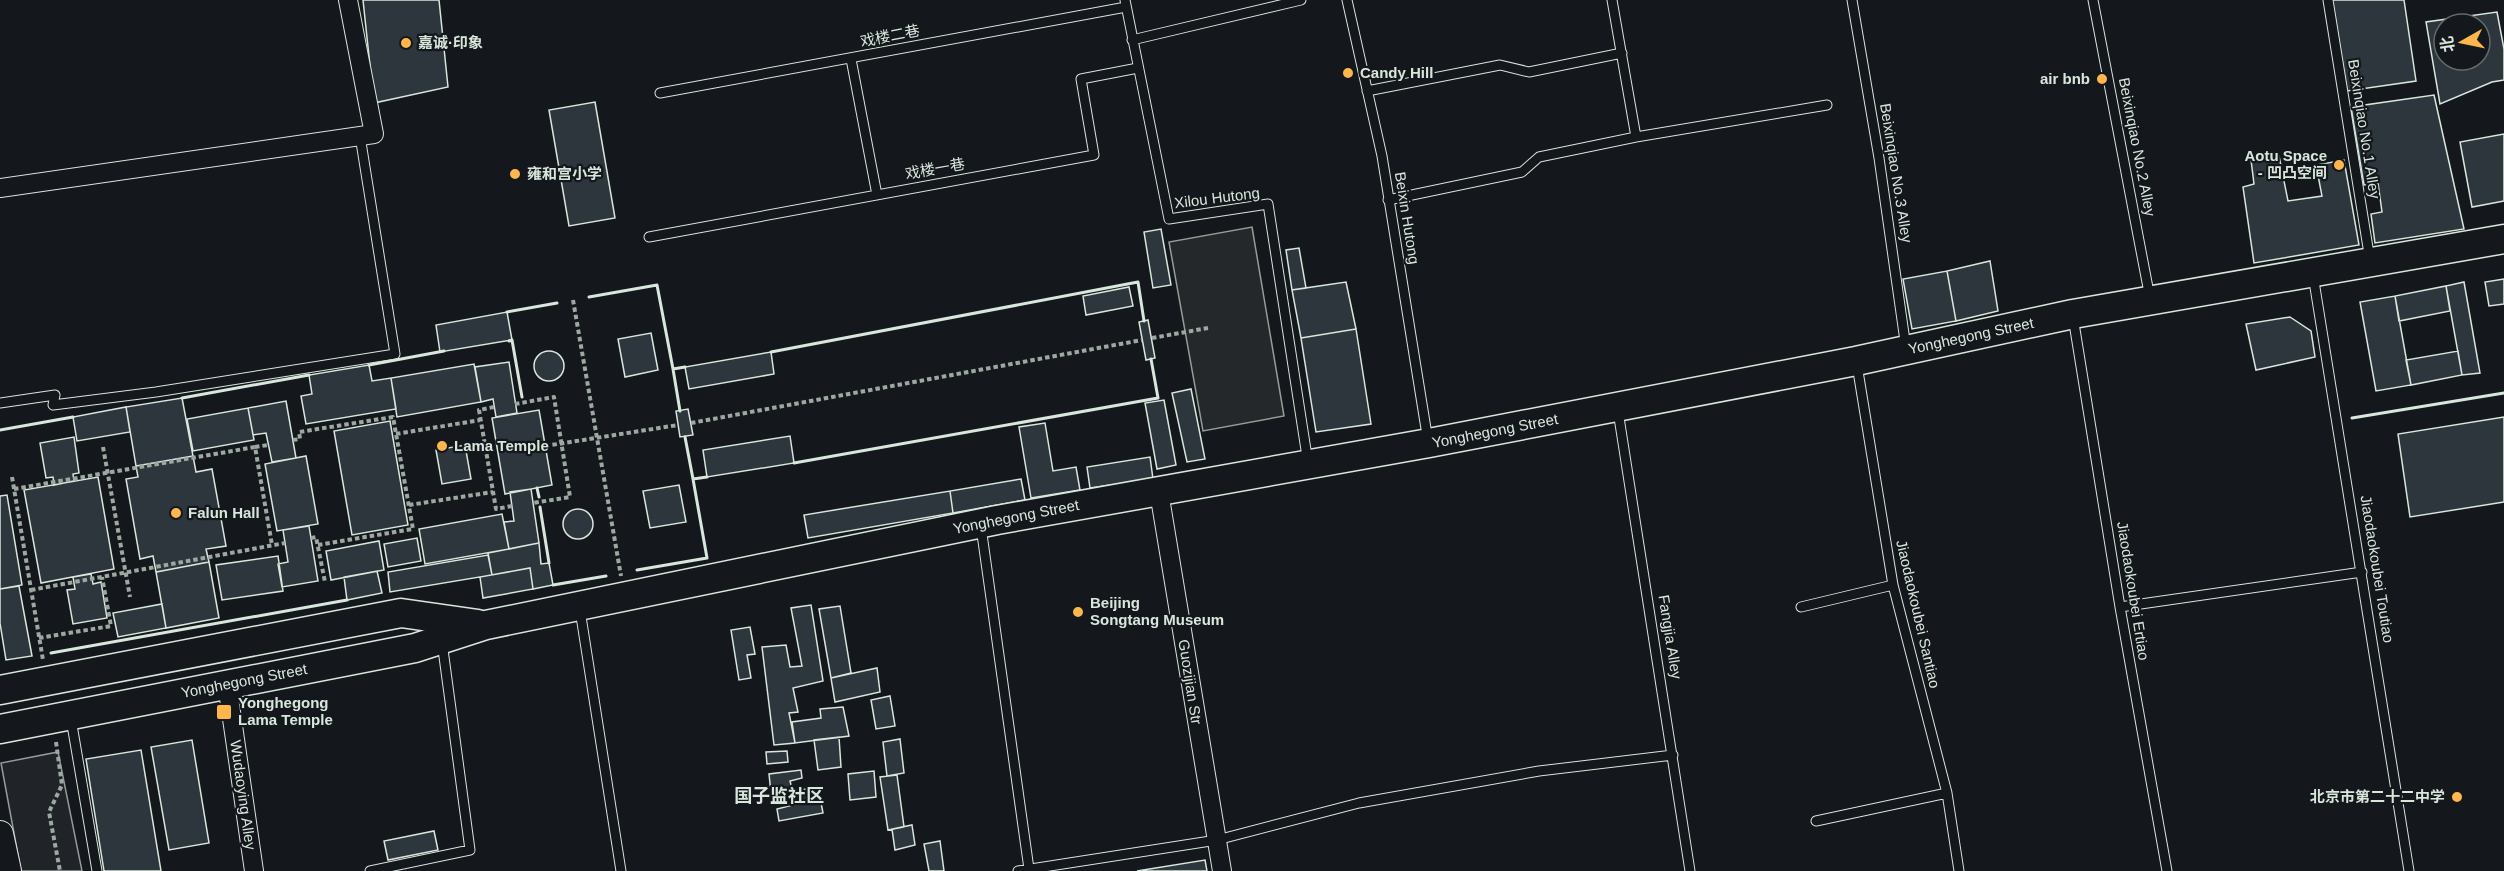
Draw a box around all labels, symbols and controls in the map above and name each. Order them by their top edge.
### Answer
north arrow [2432,12,2492,72]
street label: 戏楼二巷 [859,21,921,50]
place label: 嘉诚·印象 [418,34,483,51]
text: 北 [2438,35,2457,54]
marker: 嘉诚·印象 [399,36,413,50]
street label: Beixinqiao No.1 Alley [2345,58,2384,200]
place label: Candy Hill [1360,64,1433,81]
marker: Candy Hill [1341,66,1355,80]
place label: air bnb [2040,70,2090,87]
marker: air bnb [2095,72,2109,86]
street label: Beixinqiao No.2 Alley [2116,76,2159,218]
street label: Beixinqiao No.3 Alley [1877,102,1916,244]
place label: Aotu Space - 凹凸空间 [2244,147,2327,181]
street label: 戏楼一巷 [904,155,966,182]
marker: Aotu Space - 凹凸空间 [2332,158,2346,172]
place label: 雍和宫小学 [527,165,602,182]
marker: 雍和宫小学 [508,167,522,181]
street label: Beixin Hutong [1392,170,1423,265]
street label: Xilou Hutong [1173,184,1261,211]
street label: Yonghegong Street [1907,314,2036,357]
street label: Yonghegong Street [1431,410,1560,451]
place label: Lama Temple [454,437,549,454]
marker: Lama Temple [435,439,449,453]
street label: Jiaodaokoubei Toutiao [2357,494,2398,644]
street label: Yonghegong Street [952,496,1081,537]
place label: Falun Hall [188,504,260,521]
marker: Falun Hall [169,506,183,520]
street label: Jiaodaokoubei Ertiao [2114,520,2153,661]
street label: Jiaodaokoubei Santiao [1893,538,1944,690]
place label: Beijing Songtang Museum [1090,594,1224,628]
street label: Fangjia Alley [1655,594,1686,681]
marker: Beijing Songtang Museum [1071,605,1085,619]
street label: Guozijian Str [1175,638,1206,726]
street label: Yonghegong Street [180,660,309,701]
place label: Yonghegong Lama Temple [238,694,333,728]
marker: Yonghegong Lama Temple [215,703,233,721]
street label: Wudaoying Alley [227,739,260,851]
district label: 国子监社区 [734,786,824,806]
place label: 北京市第二十二中学 [2310,788,2445,805]
marker: 北京市第二十二中学 [2450,790,2464,804]

